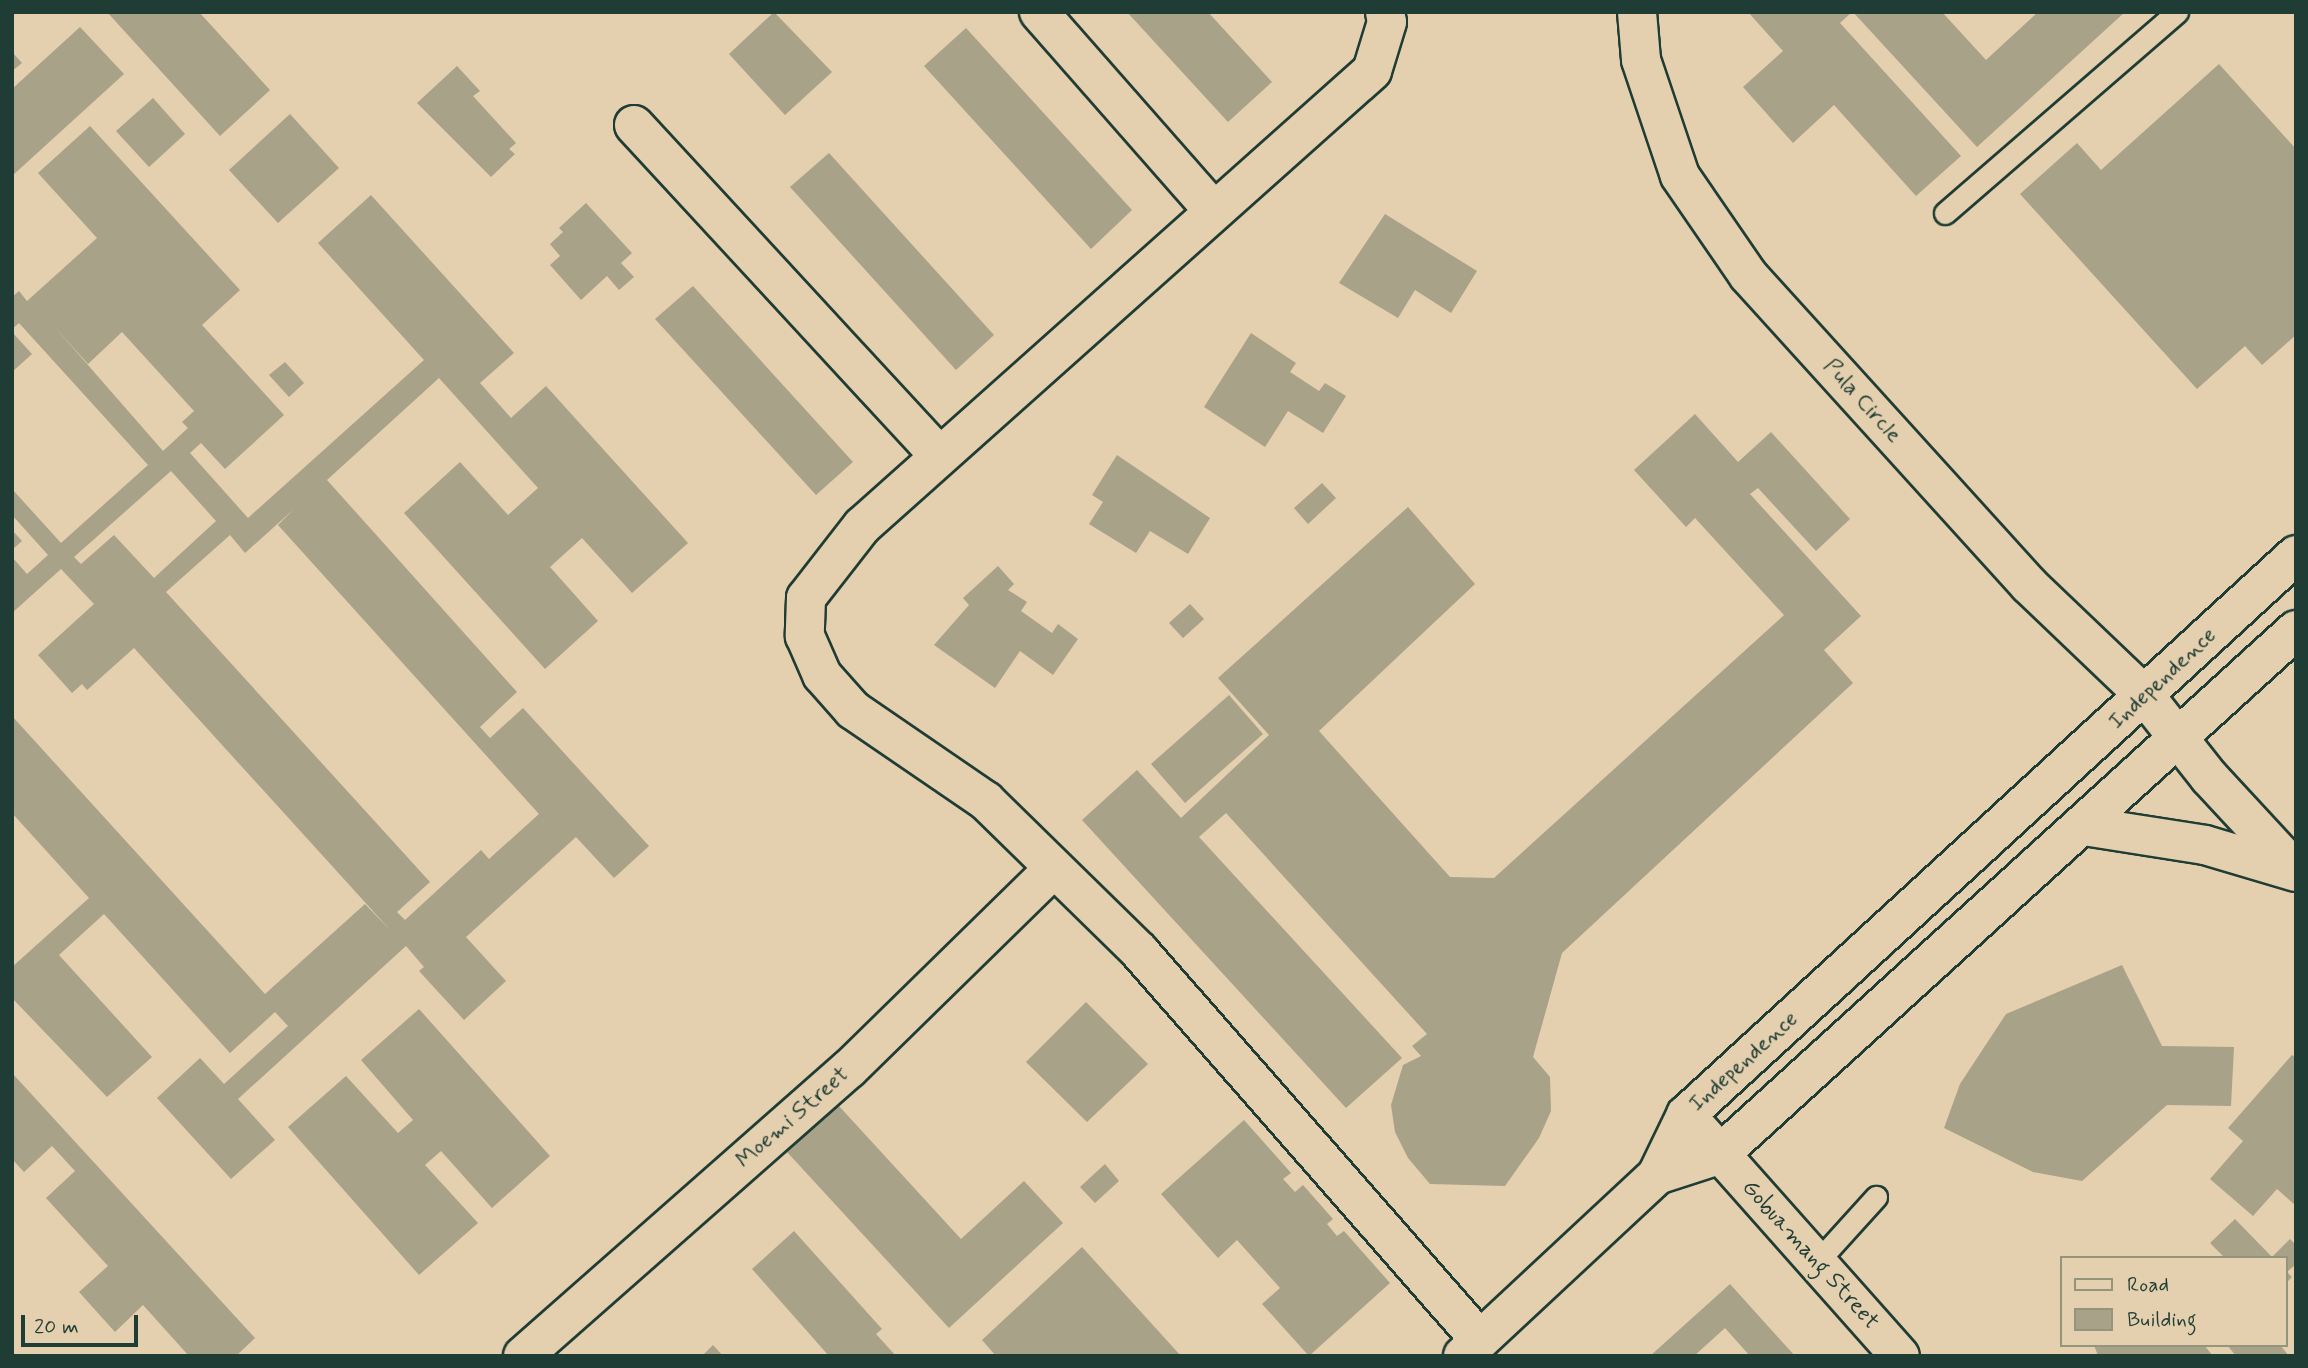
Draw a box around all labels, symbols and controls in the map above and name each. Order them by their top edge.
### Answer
street label: Pula Circle [1817,353,1907,449]
street label: Independence [2103,622,2223,736]
street label: Independence [1684,1006,1804,1118]
street label: Moemi Street [731,1062,855,1174]
street label: Gobuamang Street [1736,1175,1884,1335]
legend [2060,1256,2287,1347]
text: Road [2127,1271,2169,1299]
scale bar [24,1302,142,1346]
text: Building [2127,1306,2197,1334]
text: 20 m [34,1313,79,1341]

